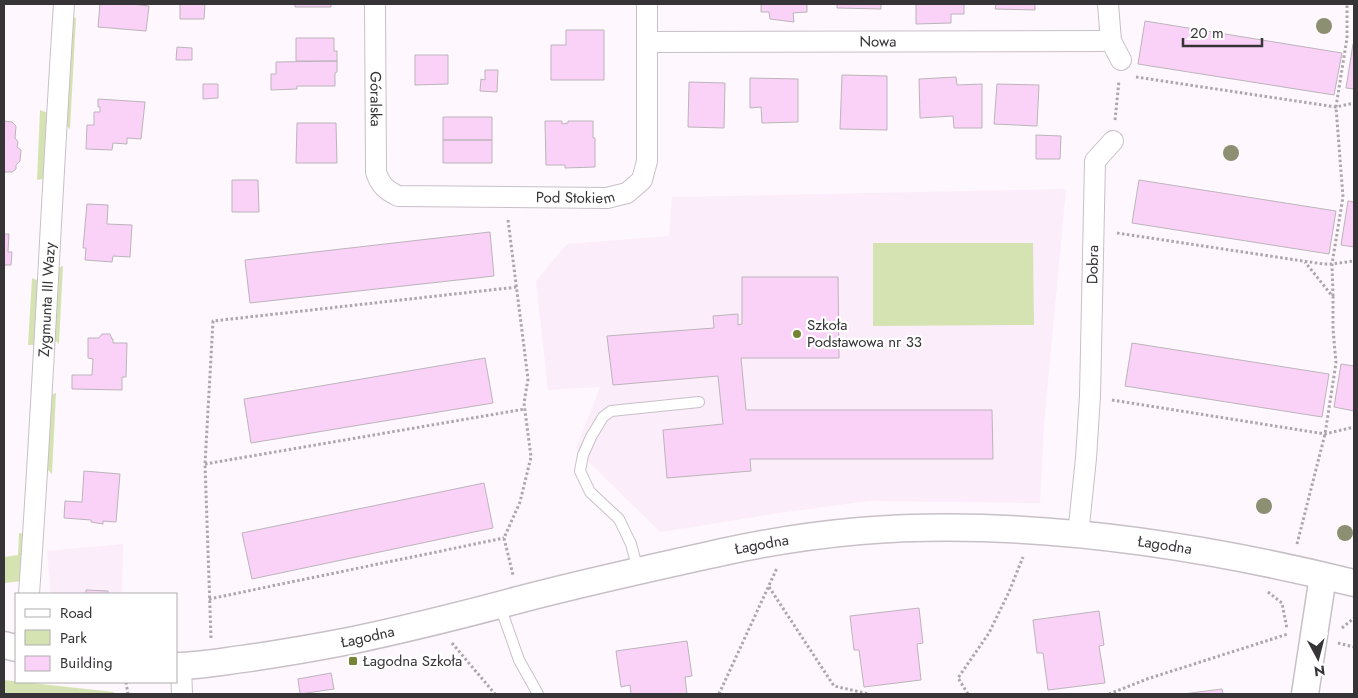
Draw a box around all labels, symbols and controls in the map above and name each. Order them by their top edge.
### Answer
scale bar [1183,15,1262,47]
text: 20 m [1190,22,1224,44]
street label: Nowa [859,30,897,53]
street label: Góralska [364,71,387,127]
street label: Pod Stokiem [536,185,617,210]
street label: Zygmunta III Wazy [33,241,61,358]
street label: Dobra [1081,245,1104,284]
place label: Szkoła Podstawowa nr 33 [807,314,922,353]
marker: Szkoła Podstawowa nr 33 [791,328,803,340]
street label: Łagodna [732,529,790,560]
street label: Łagodna [1136,530,1194,560]
legend [15,593,178,683]
text: Road [60,602,92,624]
street label: Łagodna [338,620,397,654]
text: Park [60,627,87,649]
north arrow [1293,633,1343,683]
place label: Łagodna Szkoła [362,650,462,672]
text: Building [60,652,112,674]
marker: Łagodna Szkoła [347,655,359,667]
text: N [1313,660,1326,682]

